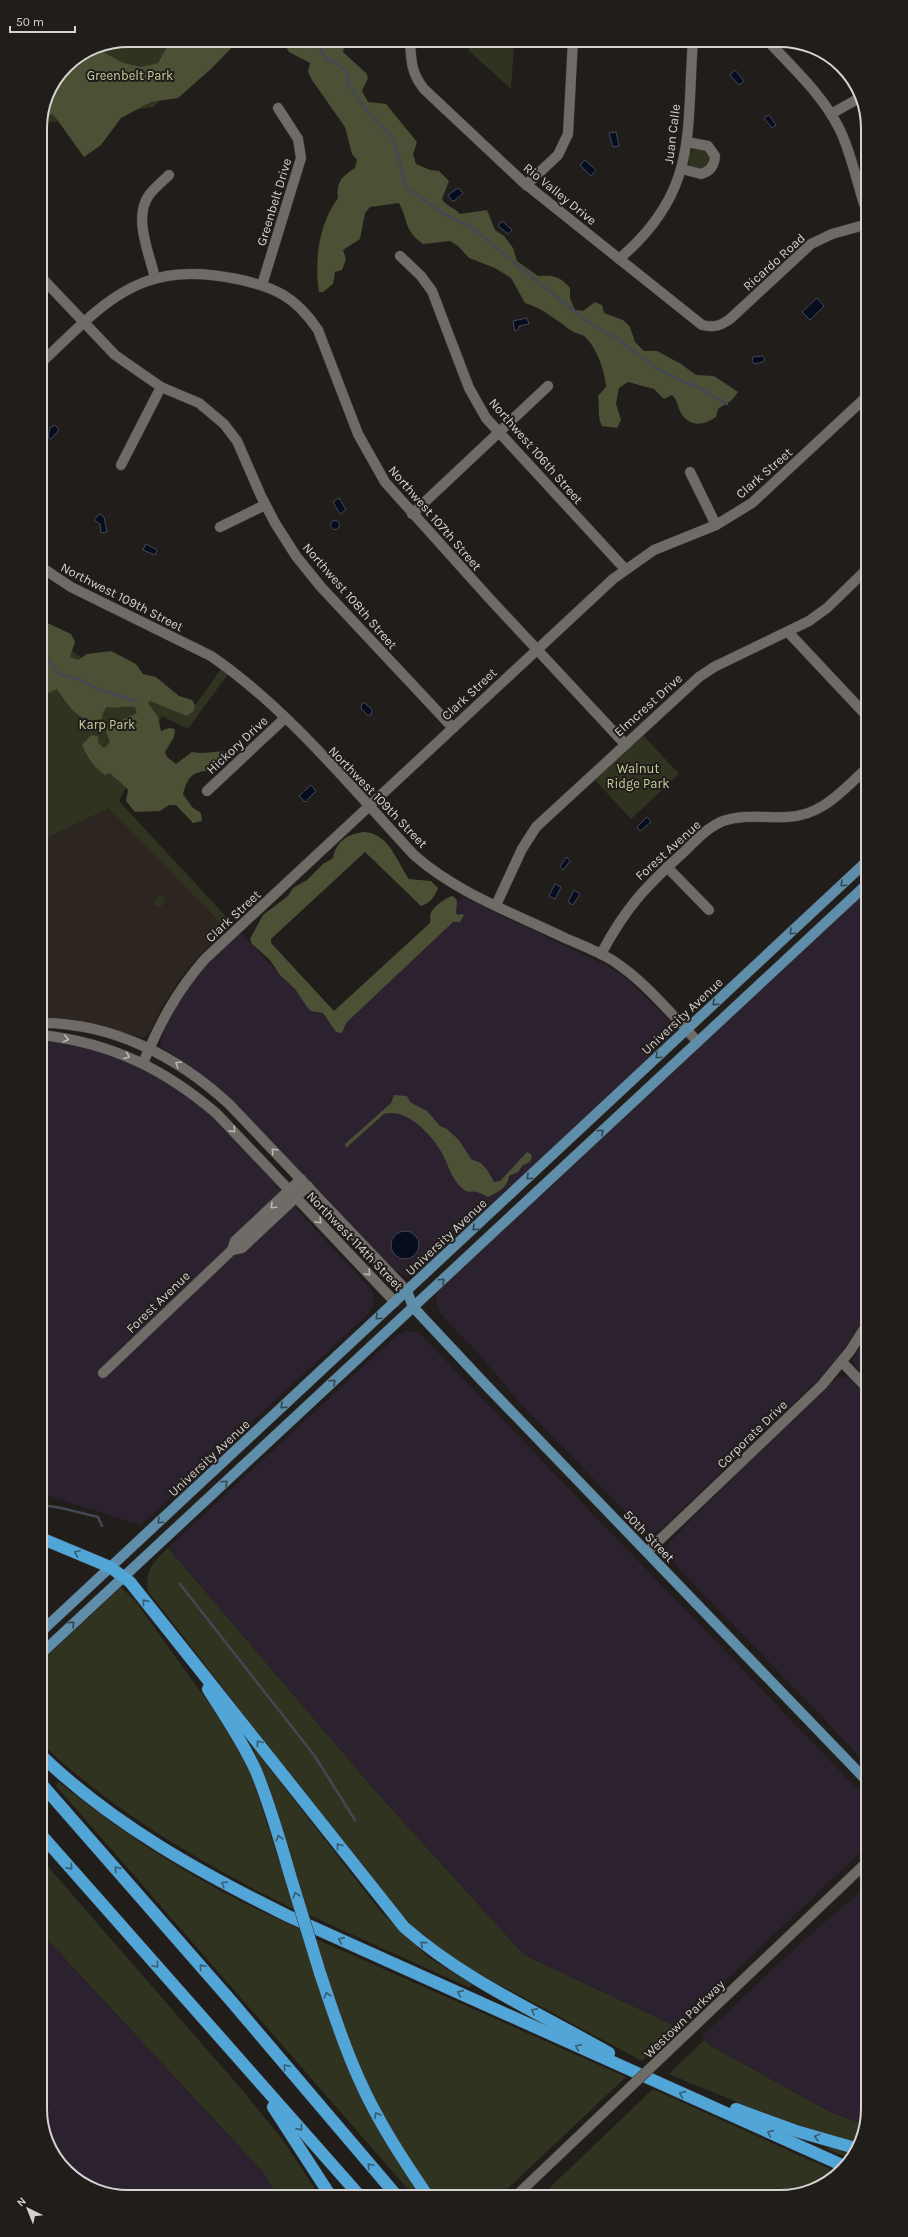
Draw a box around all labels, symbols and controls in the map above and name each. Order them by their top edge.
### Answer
scale bar [10,8,75,34]
text: 50 m [16,15,44,29]
park label: Greenbelt Park [87,68,173,83]
street label: Juan Calle [661,103,683,165]
street label: Greenbelt Drive [254,156,295,248]
street label: Rio Valley Drive [520,160,600,228]
street label: Ricardo Road [740,230,808,294]
street label: Northwest 106th Street [486,395,586,507]
street label: Clark Street [733,444,795,501]
street label: Northwest 107th Street [385,463,485,574]
street label: Northwest 108th Street [300,540,400,652]
street label: Northwest 109th Street [58,560,186,634]
street label: Clark Street [438,665,500,723]
street label: Elmcrest Drive [611,670,685,739]
street label: Hickory Drive [203,713,271,777]
park label: Karp Park [79,717,135,732]
street label: Northwest 109th Street [326,743,430,851]
park label: Walnut Ridge Park [606,761,670,791]
street label: Forest Avenue [632,817,704,883]
one-way arrow [840,879,848,887]
street label: Clark Street [202,887,264,945]
one-way arrow [789,927,797,934]
street label: University Avenue [638,974,726,1058]
one-way arrow [712,998,720,1005]
one-way arrow [63,1034,69,1042]
one-way arrow [655,1051,663,1059]
one-way arrow [124,1052,131,1060]
one-way arrow [175,1062,182,1069]
one-way arrow [228,1125,235,1133]
one-way arrow [596,1129,604,1137]
one-way arrow [272,1148,279,1156]
one-way arrow [526,1172,534,1180]
street label: Northwest 114th Street [304,1188,406,1294]
street label: University Avenue [402,1195,490,1279]
one-way arrow [270,1201,278,1209]
one-way arrow [314,1216,322,1224]
one-way arrow [472,1223,479,1230]
street label: Forest Avenue [123,1268,193,1336]
one-way arrow [363,1268,371,1276]
one-way arrow [437,1278,445,1285]
one-way arrow [375,1313,383,1320]
one-way arrow [328,1379,336,1387]
street label: Corporate Drive [714,1397,790,1471]
one-way arrow [280,1401,288,1409]
street label: University Avenue [165,1416,253,1500]
one-way arrow [220,1480,228,1487]
street label: 50th Street [620,1507,678,1565]
one-way arrow [157,1517,165,1524]
one-way arrow [73,1550,80,1558]
one-way arrow [143,1599,150,1606]
one-way arrow [67,1622,75,1629]
one-way arrow [257,1741,264,1748]
one-way arrow [275,1835,284,1842]
one-way arrow [337,1843,344,1850]
one-way arrow [65,1863,72,1870]
one-way arrow [114,1866,122,1874]
one-way arrow [221,1881,228,1888]
one-way arrow [293,1892,301,1899]
one-way arrow [338,1936,345,1944]
one-way arrow [421,1942,428,1949]
one-way arrow [151,1960,158,1968]
one-way arrow [200,1964,207,1972]
street label: Westown Parkway [641,1977,727,2061]
one-way arrow [457,1990,464,1998]
one-way arrow [323,1991,332,1998]
one-way arrow [531,2008,538,2015]
one-way arrow [575,2043,582,2051]
one-way arrow [283,2064,290,2072]
one-way arrow [679,2090,686,2098]
one-way arrow [374,2111,381,2119]
one-way arrow [295,2124,302,2131]
one-way arrow [767,2130,775,2138]
one-way arrow [814,2133,821,2142]
one-way arrow [368,2163,375,2170]
north arrow [8,2189,48,2229]
text: N [14,2195,29,2209]

